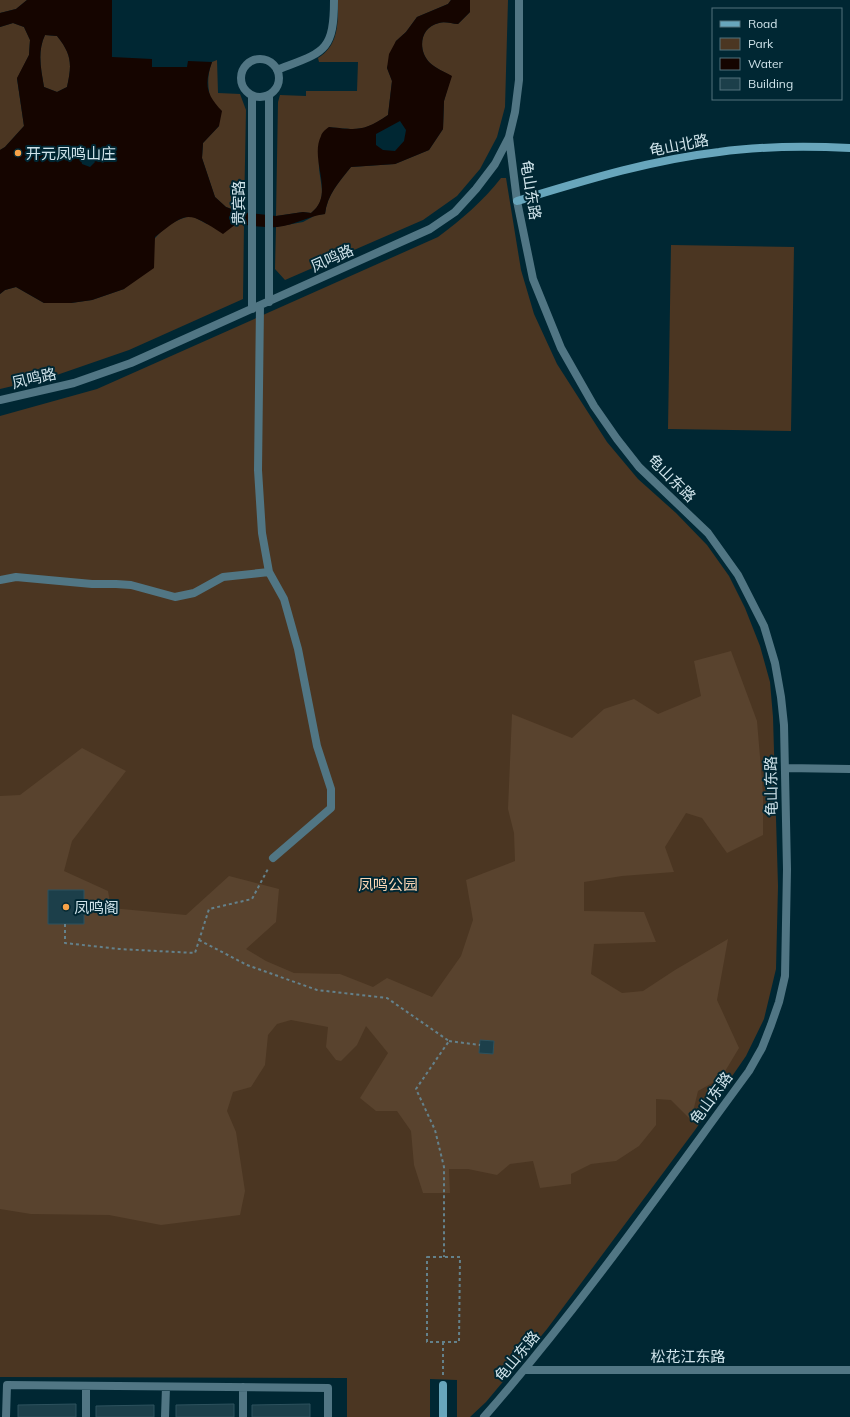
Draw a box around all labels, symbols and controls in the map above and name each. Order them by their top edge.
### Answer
legend [712,8,842,100]
text: Road [748,16,777,31]
text: Park [748,36,774,51]
text: Water [748,56,784,71]
text: Building [748,76,793,91]
street label: 龟山北路 [648,130,710,160]
place label: 开元凤鸣山庄 [26,144,116,163]
marker: 开元凤鸣山庄 [13,148,23,158]
street label: 龟山东路 [517,159,545,221]
street label: 贵宾路 [229,180,248,226]
street label: 凤鸣路 [308,240,356,276]
street label: 凤鸣路 [10,364,58,392]
street label: 龟山东路 [644,450,700,506]
street label: 龟山东路 [761,756,781,816]
park label: 凤鸣公园 [358,875,418,894]
place label: 凤鸣阁 [74,898,119,917]
marker: 凤鸣阁 [61,902,71,912]
street label: 龟山东路 [686,1068,736,1128]
street label: 龟山东路 [490,1327,544,1385]
street label: 松花江东路 [650,1347,726,1366]

